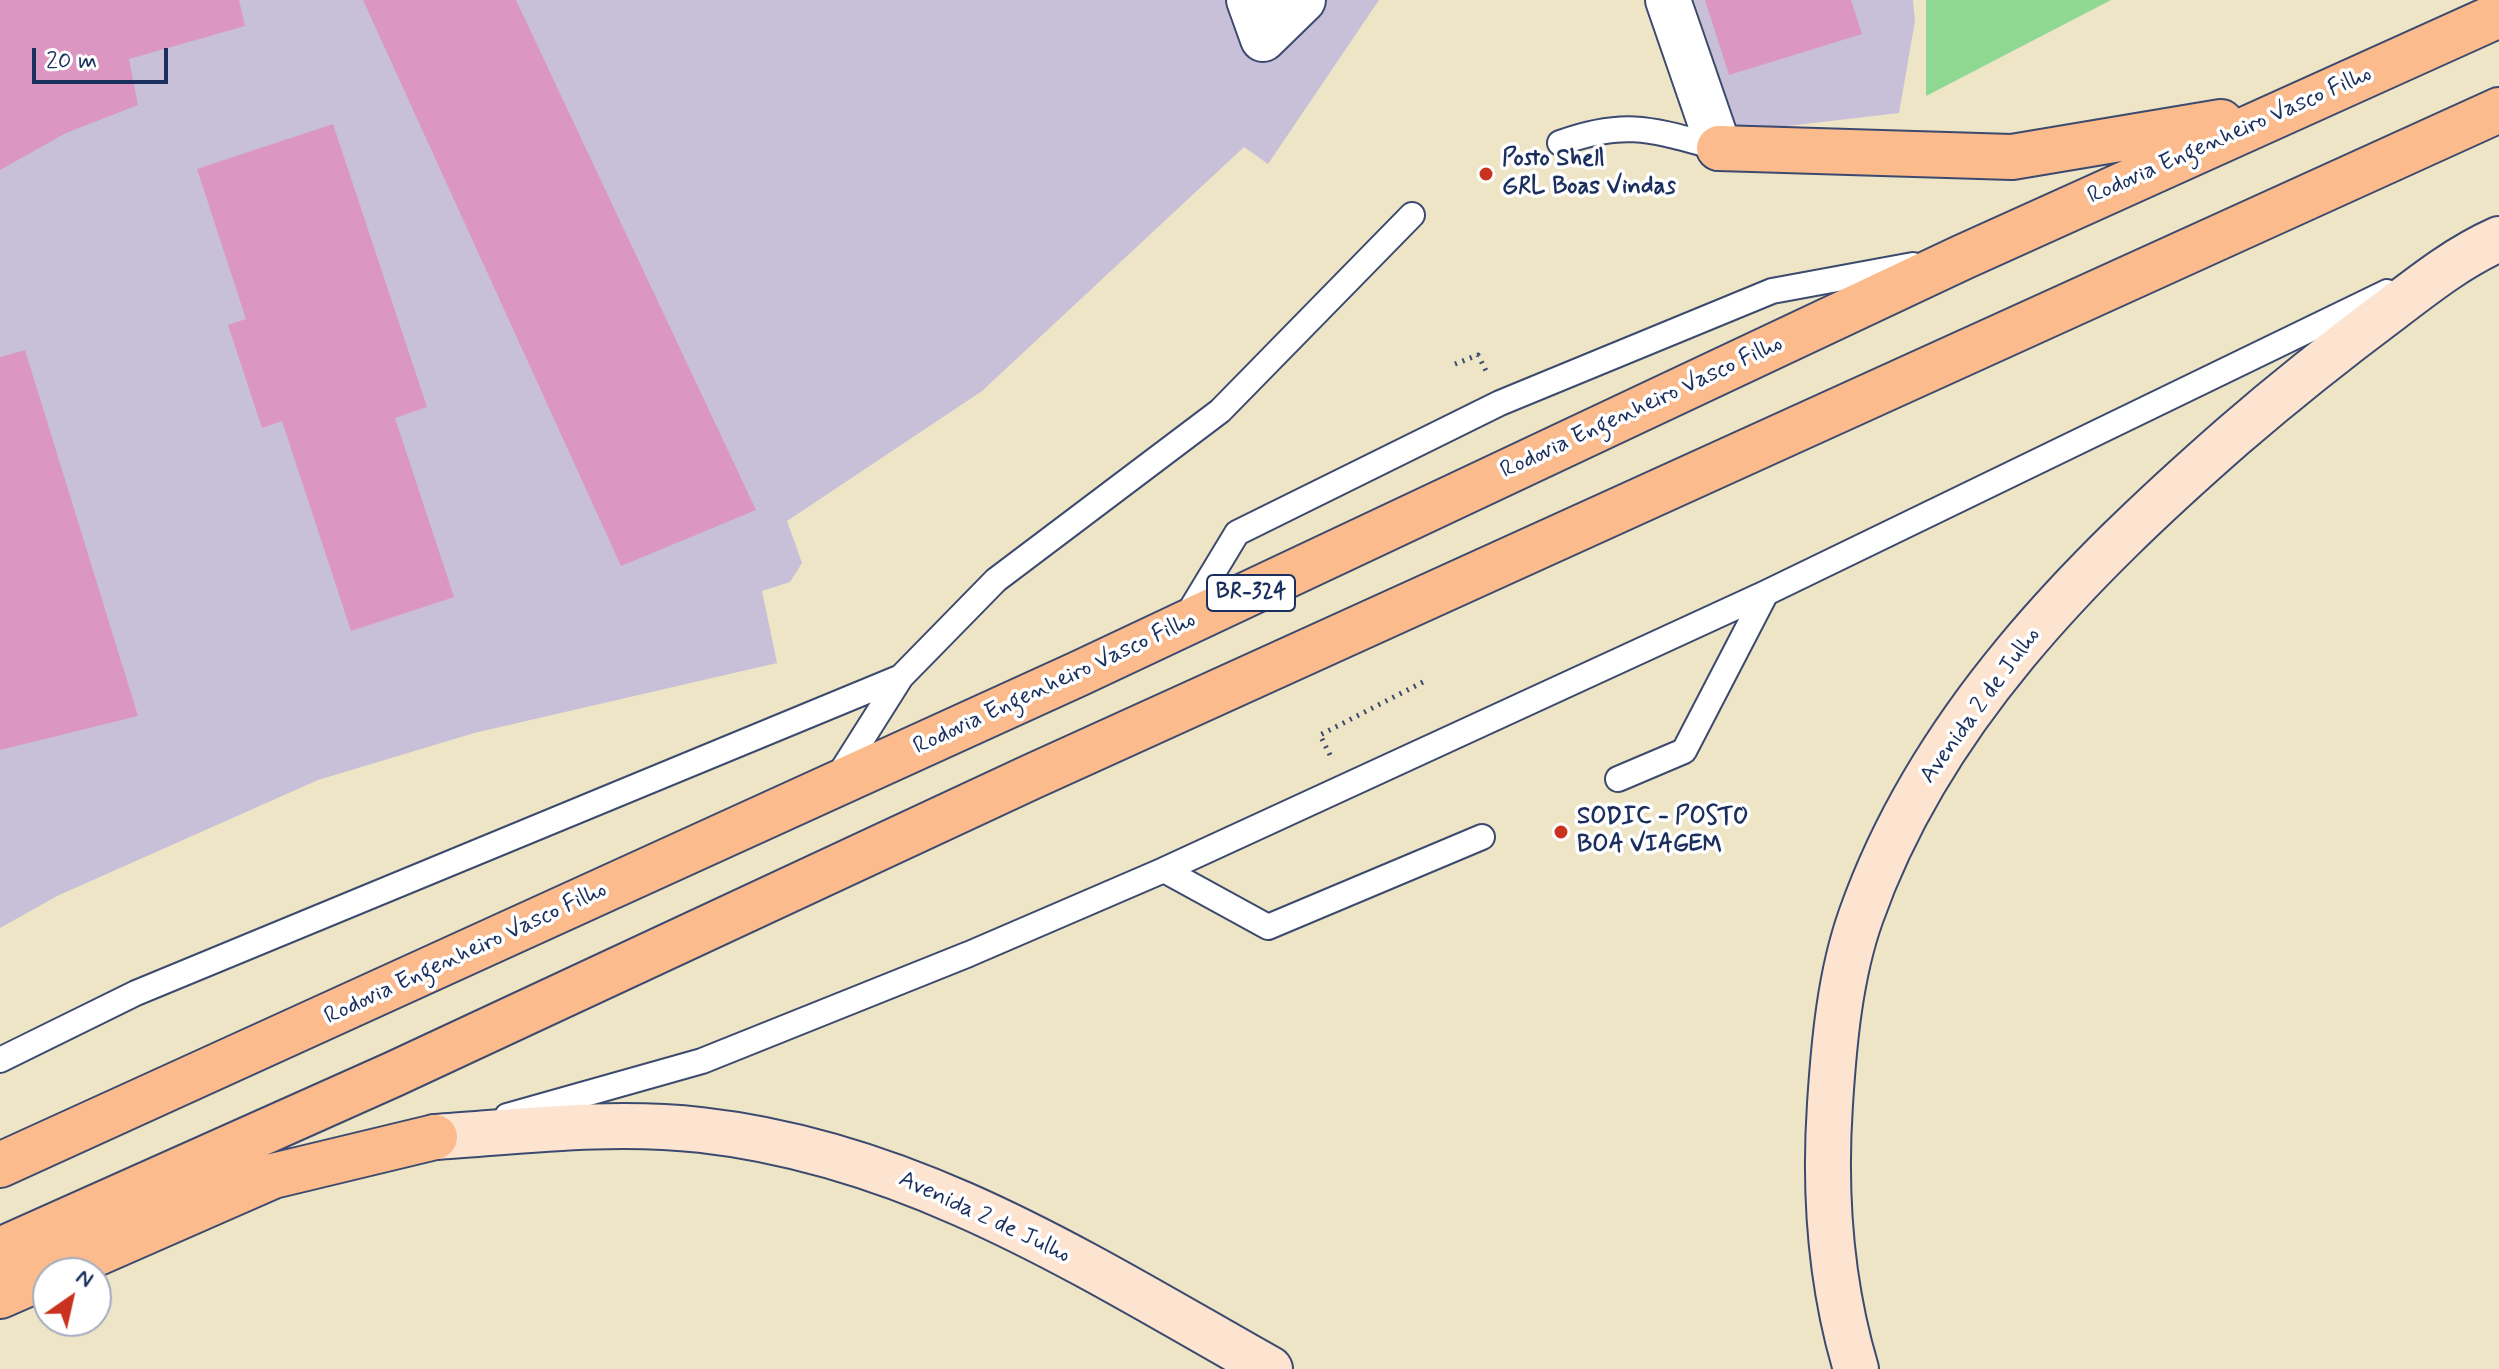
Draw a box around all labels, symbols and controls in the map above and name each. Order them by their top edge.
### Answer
scale bar [36,32,172,82]
text: 20 m [46,46,97,77]
street label: Rodovia Engenheiro Vasco Filho [2083,60,2377,212]
place label: Posto Shell GRL Boas Vindas [1502,146,1676,202]
marker: Posto Shell GRL Boas Vindas [1477,165,1495,183]
street label: Rodovia Engenheiro Vasco Filho [1496,330,1788,486]
road number: BR-324 [1207,575,1295,611]
street label: Rodovia Engenheiro Vasco Filho [909,606,1201,762]
street label: Avenida 2 de Julho [1915,622,2047,790]
place label: SODIC - POSTO BOA VIAGEM [1577,804,1748,860]
marker: SODIC - POSTO BOA VIAGEM [1552,823,1570,841]
street label: Rodovia Engenheiro Vasco Filho [320,876,612,1032]
street label: Avenida 2 de Julho [894,1166,1074,1270]
north arrow [32,1257,112,1337]
text: N [70,1263,98,1294]

